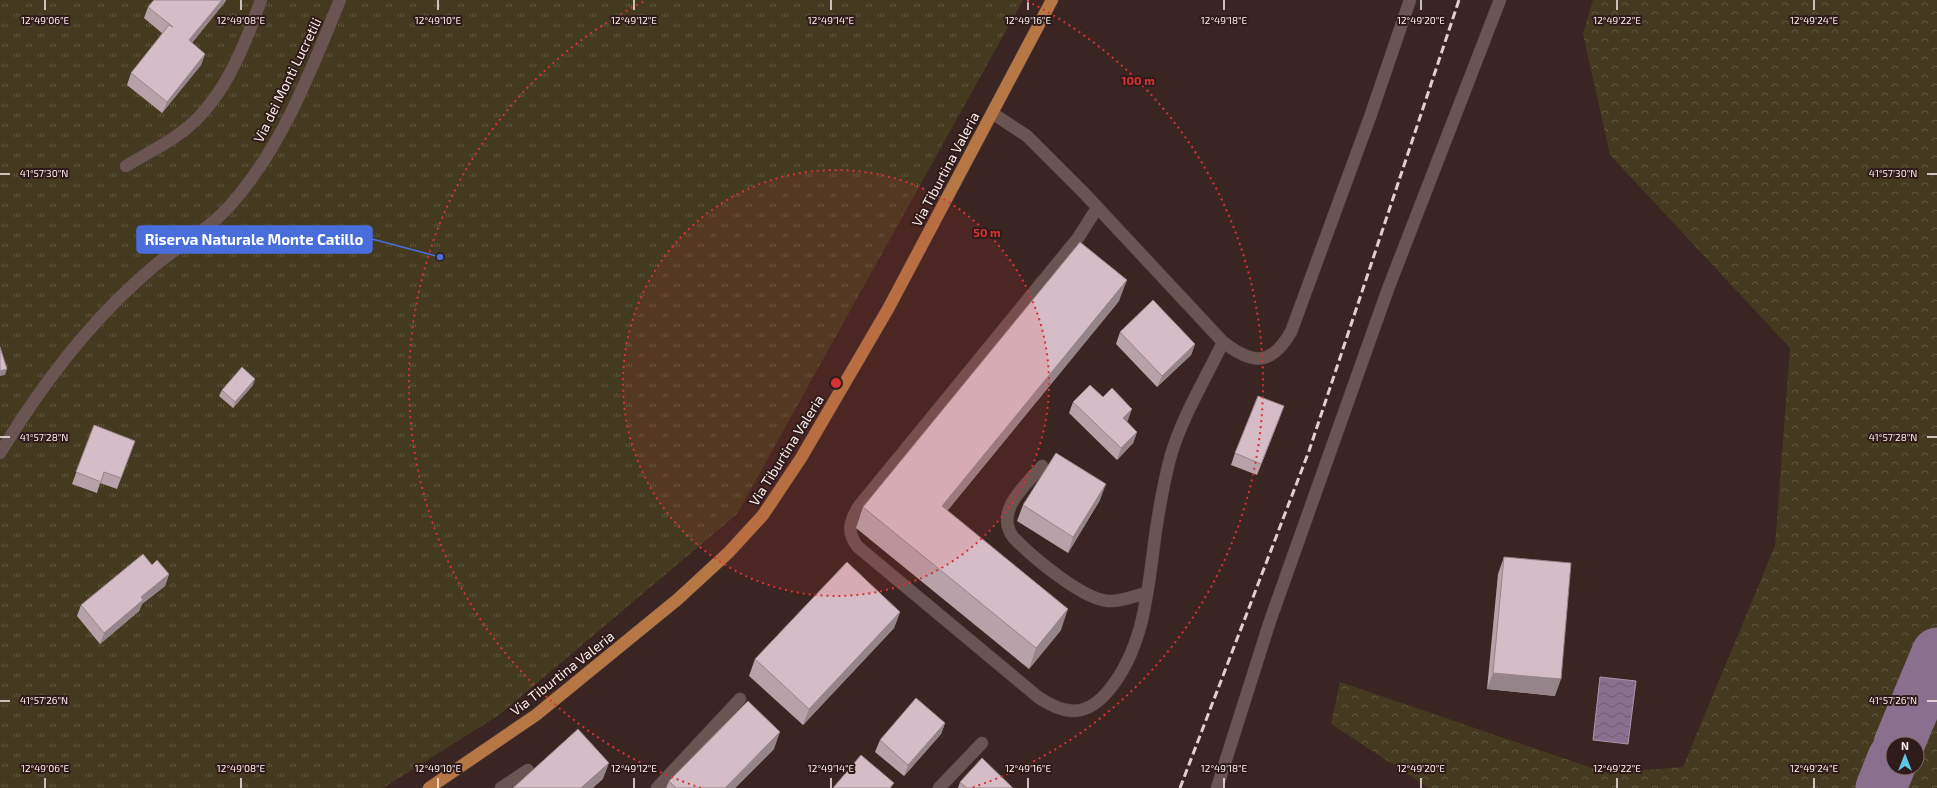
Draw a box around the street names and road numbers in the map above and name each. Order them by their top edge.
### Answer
street label: Via dei Monti Lucretili [249,15,325,145]
street label: Via Tiburtina Valeria [908,109,982,229]
street label: Via Tiburtina Valeria [745,391,827,509]
street label: Via Tiburtina Valeria [507,627,617,719]

